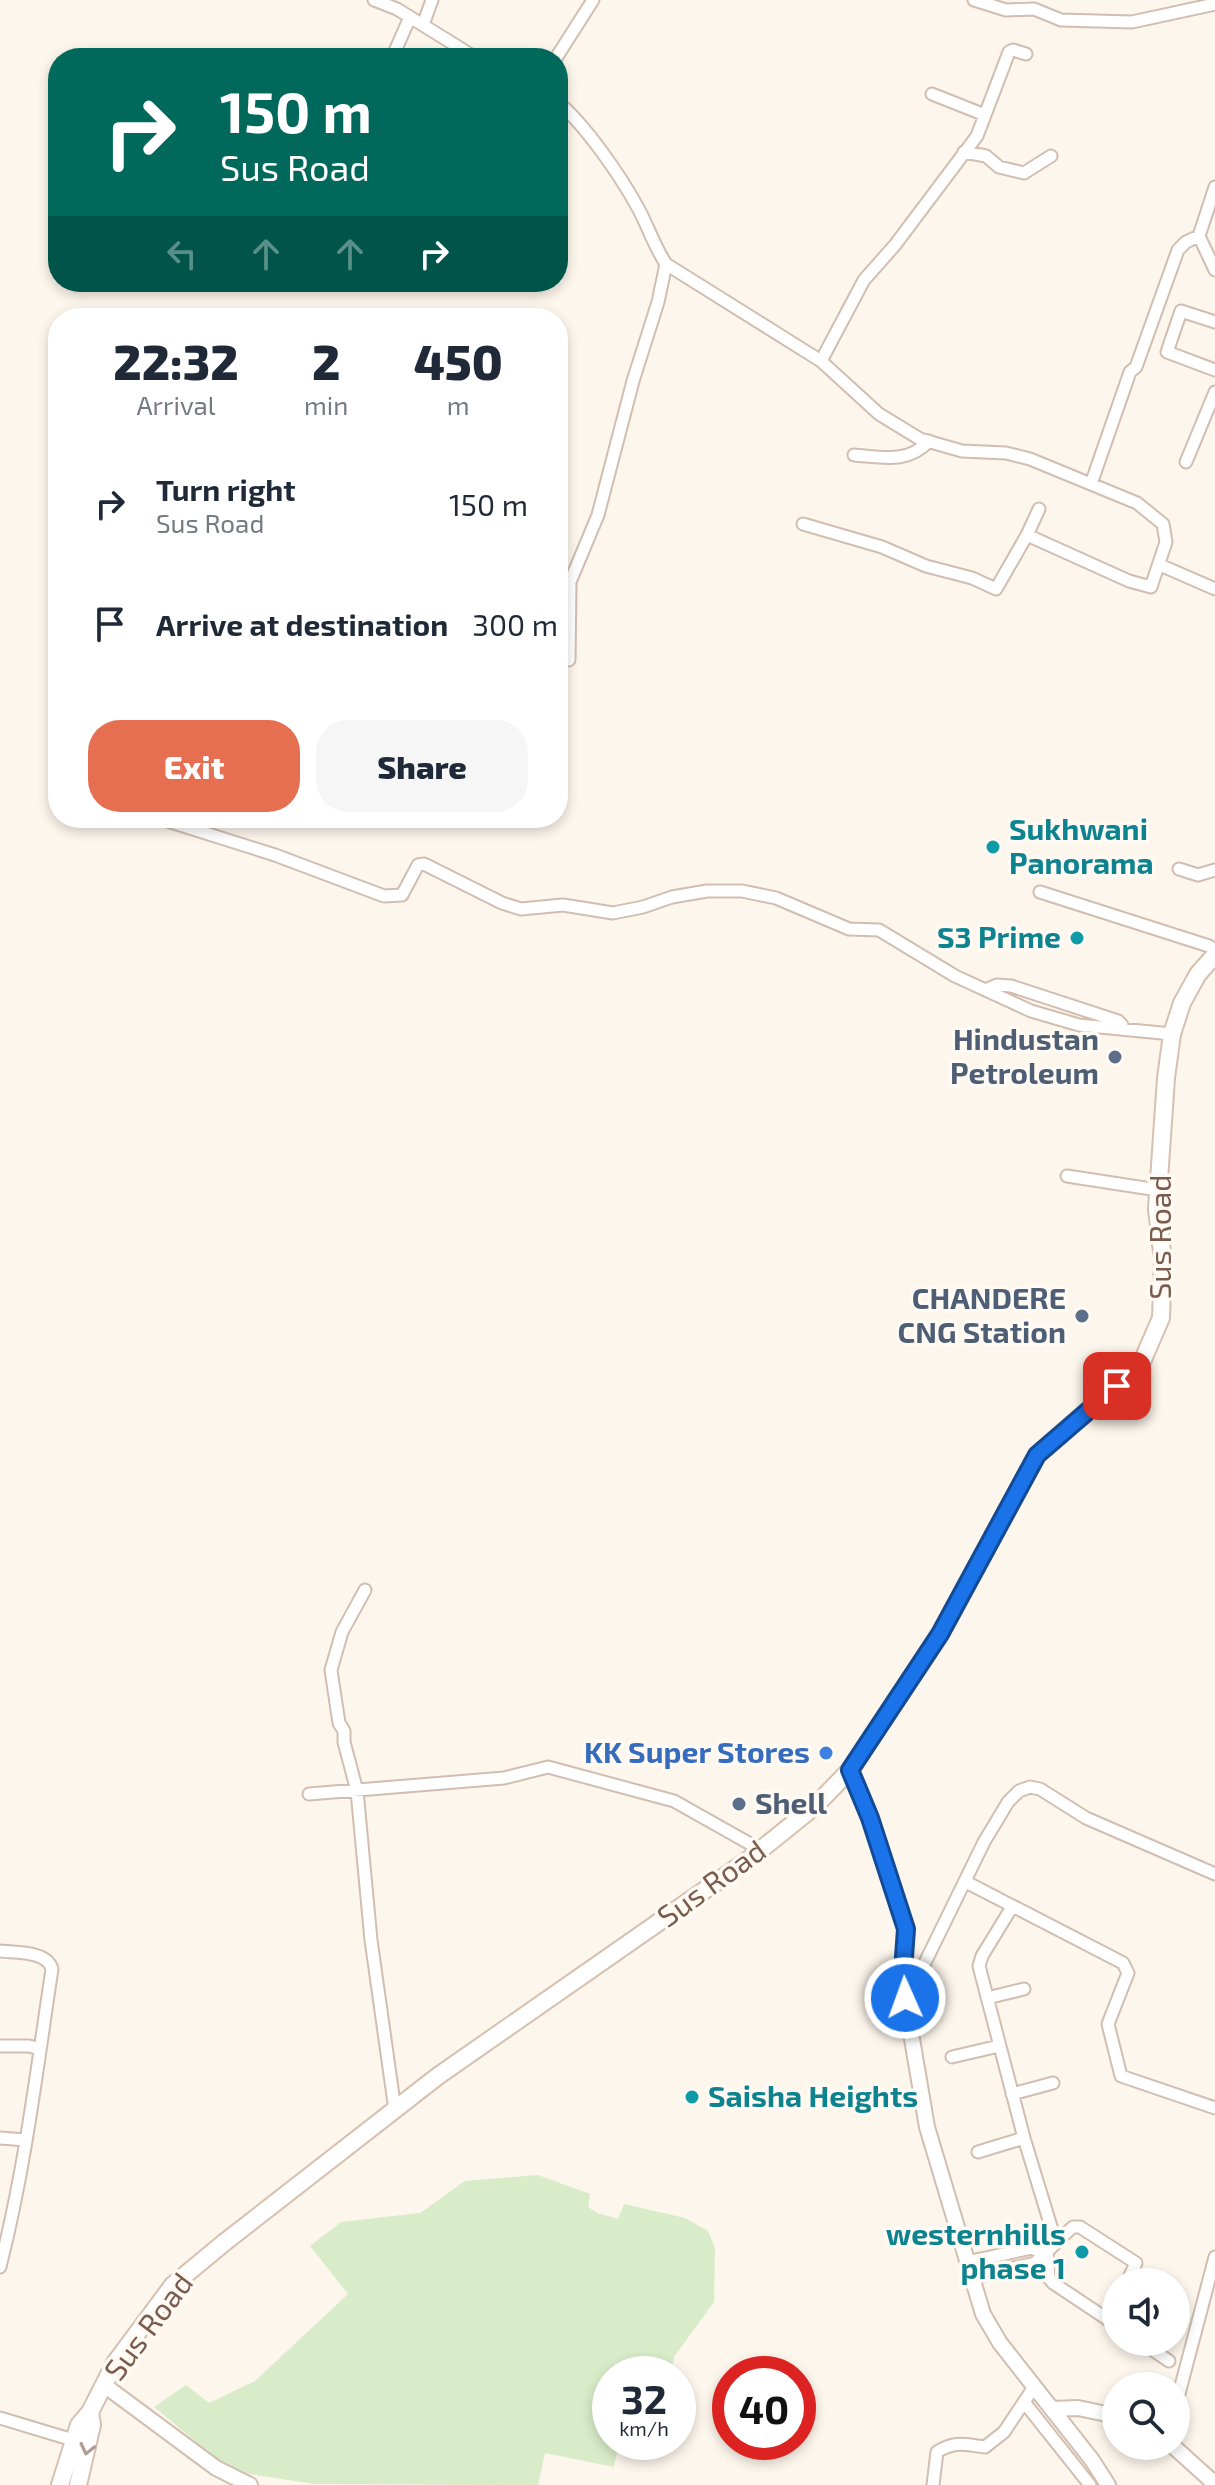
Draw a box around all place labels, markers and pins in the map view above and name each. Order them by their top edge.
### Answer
place label: Sukhwani Panorama [1009,810,1154,880]
marker: Sukhwani Panorama [984,838,1002,856]
place label: S3 Prime [937,918,1061,954]
marker: S3 Prime [1068,929,1086,947]
place label: Hindustan Petroleum [950,1020,1099,1090]
marker: Hindustan Petroleum [1106,1048,1124,1066]
place label: CHANDERE CNG Station [898,1279,1066,1349]
marker: CHANDERE CNG Station [1073,1307,1091,1325]
pin [1083,1352,1151,1420]
place label: KK Super Stores [584,1733,810,1769]
marker: KK Super Stores [817,1744,835,1762]
place label: Shell [755,1784,827,1820]
marker: Shell [730,1795,748,1813]
place label: Saisha Heights [708,2077,918,2113]
marker: Saisha Heights [683,2088,701,2106]
place label: westernhills phase 1 [886,2215,1066,2285]
marker: westernhills phase 1 [1073,2243,1091,2261]

